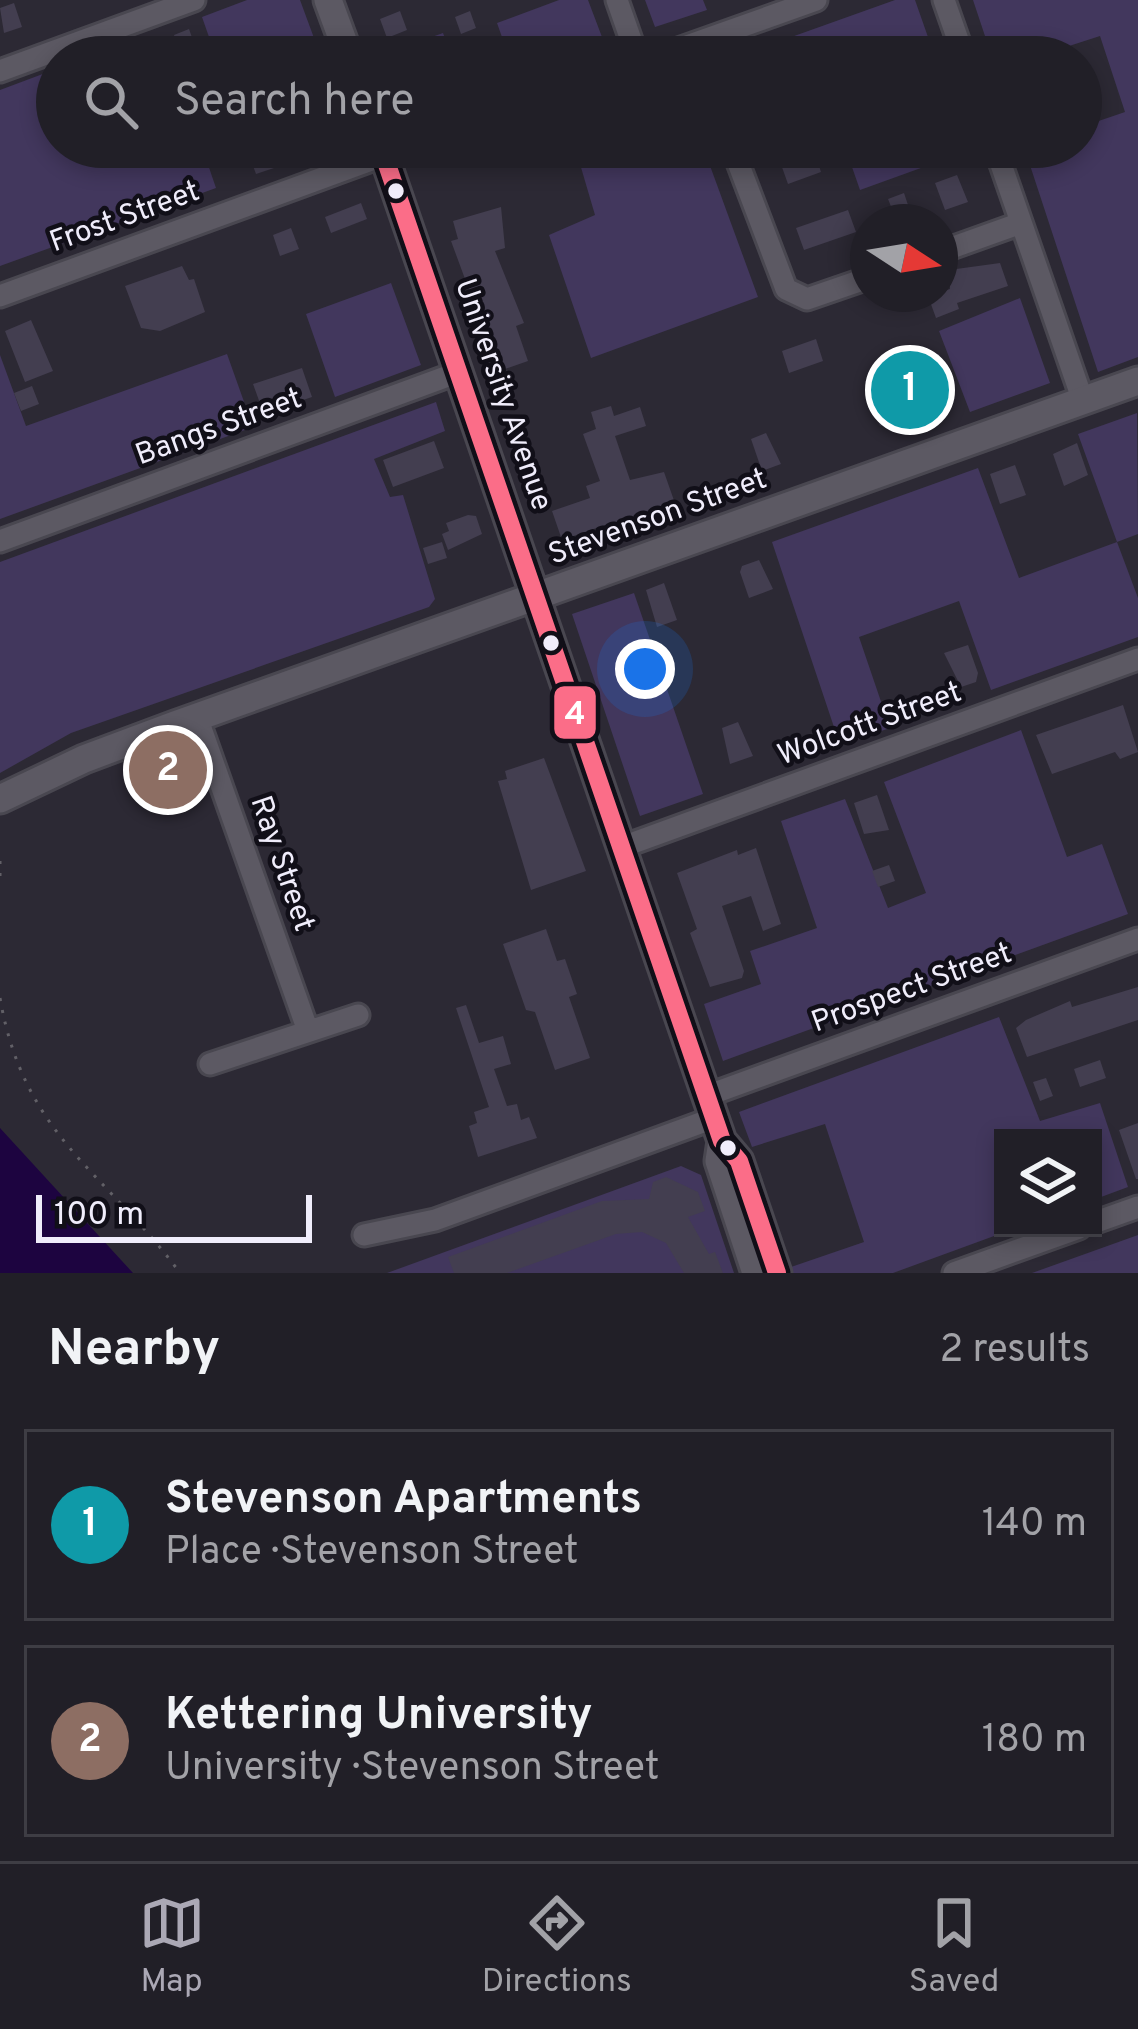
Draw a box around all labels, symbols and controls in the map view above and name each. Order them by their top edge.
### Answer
search box [36,36,1102,168]
icon: search [78,69,144,135]
text: Search here [174,74,414,131]
street label: Frost Street [45,174,205,262]
unlabelled marker [385,180,407,202]
north arrow [850,204,958,312]
street label: University Avenue [445,274,559,516]
pin: 1 [871,345,949,435]
street label: Bangs Street [131,381,307,475]
street label: Stevenson Street [544,461,772,575]
unlabelled marker [540,632,562,654]
your location [615,639,675,699]
street label: Wolcott Street [773,675,967,775]
line badge: 4 [552,684,598,741]
text: 4 [564,695,586,737]
pin: 2 [129,725,207,815]
street label: Ray Street [241,791,321,937]
street label: Prospect Street [807,936,1017,1042]
map controls [994,1129,1102,1237]
button: layers [994,1129,1102,1237]
unlabelled marker [717,1137,739,1159]
scale bar [36,1189,312,1242]
text: 100 m [54,1195,144,1237]
text: Nearby [48,1319,220,1384]
text: 2 results [939,1327,1090,1376]
text: Stevenson Apartments [165,1472,642,1529]
text: 1 [82,1501,98,1550]
text: 140 m [982,1501,1087,1550]
text: Place · Stevenson Street [165,1529,579,1578]
text: Kettering University [165,1688,593,1745]
text: 2 [78,1717,102,1766]
text: 180 m [982,1717,1087,1766]
text: University · Stevenson Street [165,1745,659,1794]
tab: Map [139,1890,205,2004]
tab: Directions [482,1890,632,2004]
tab: Saved [909,1890,999,2004]

